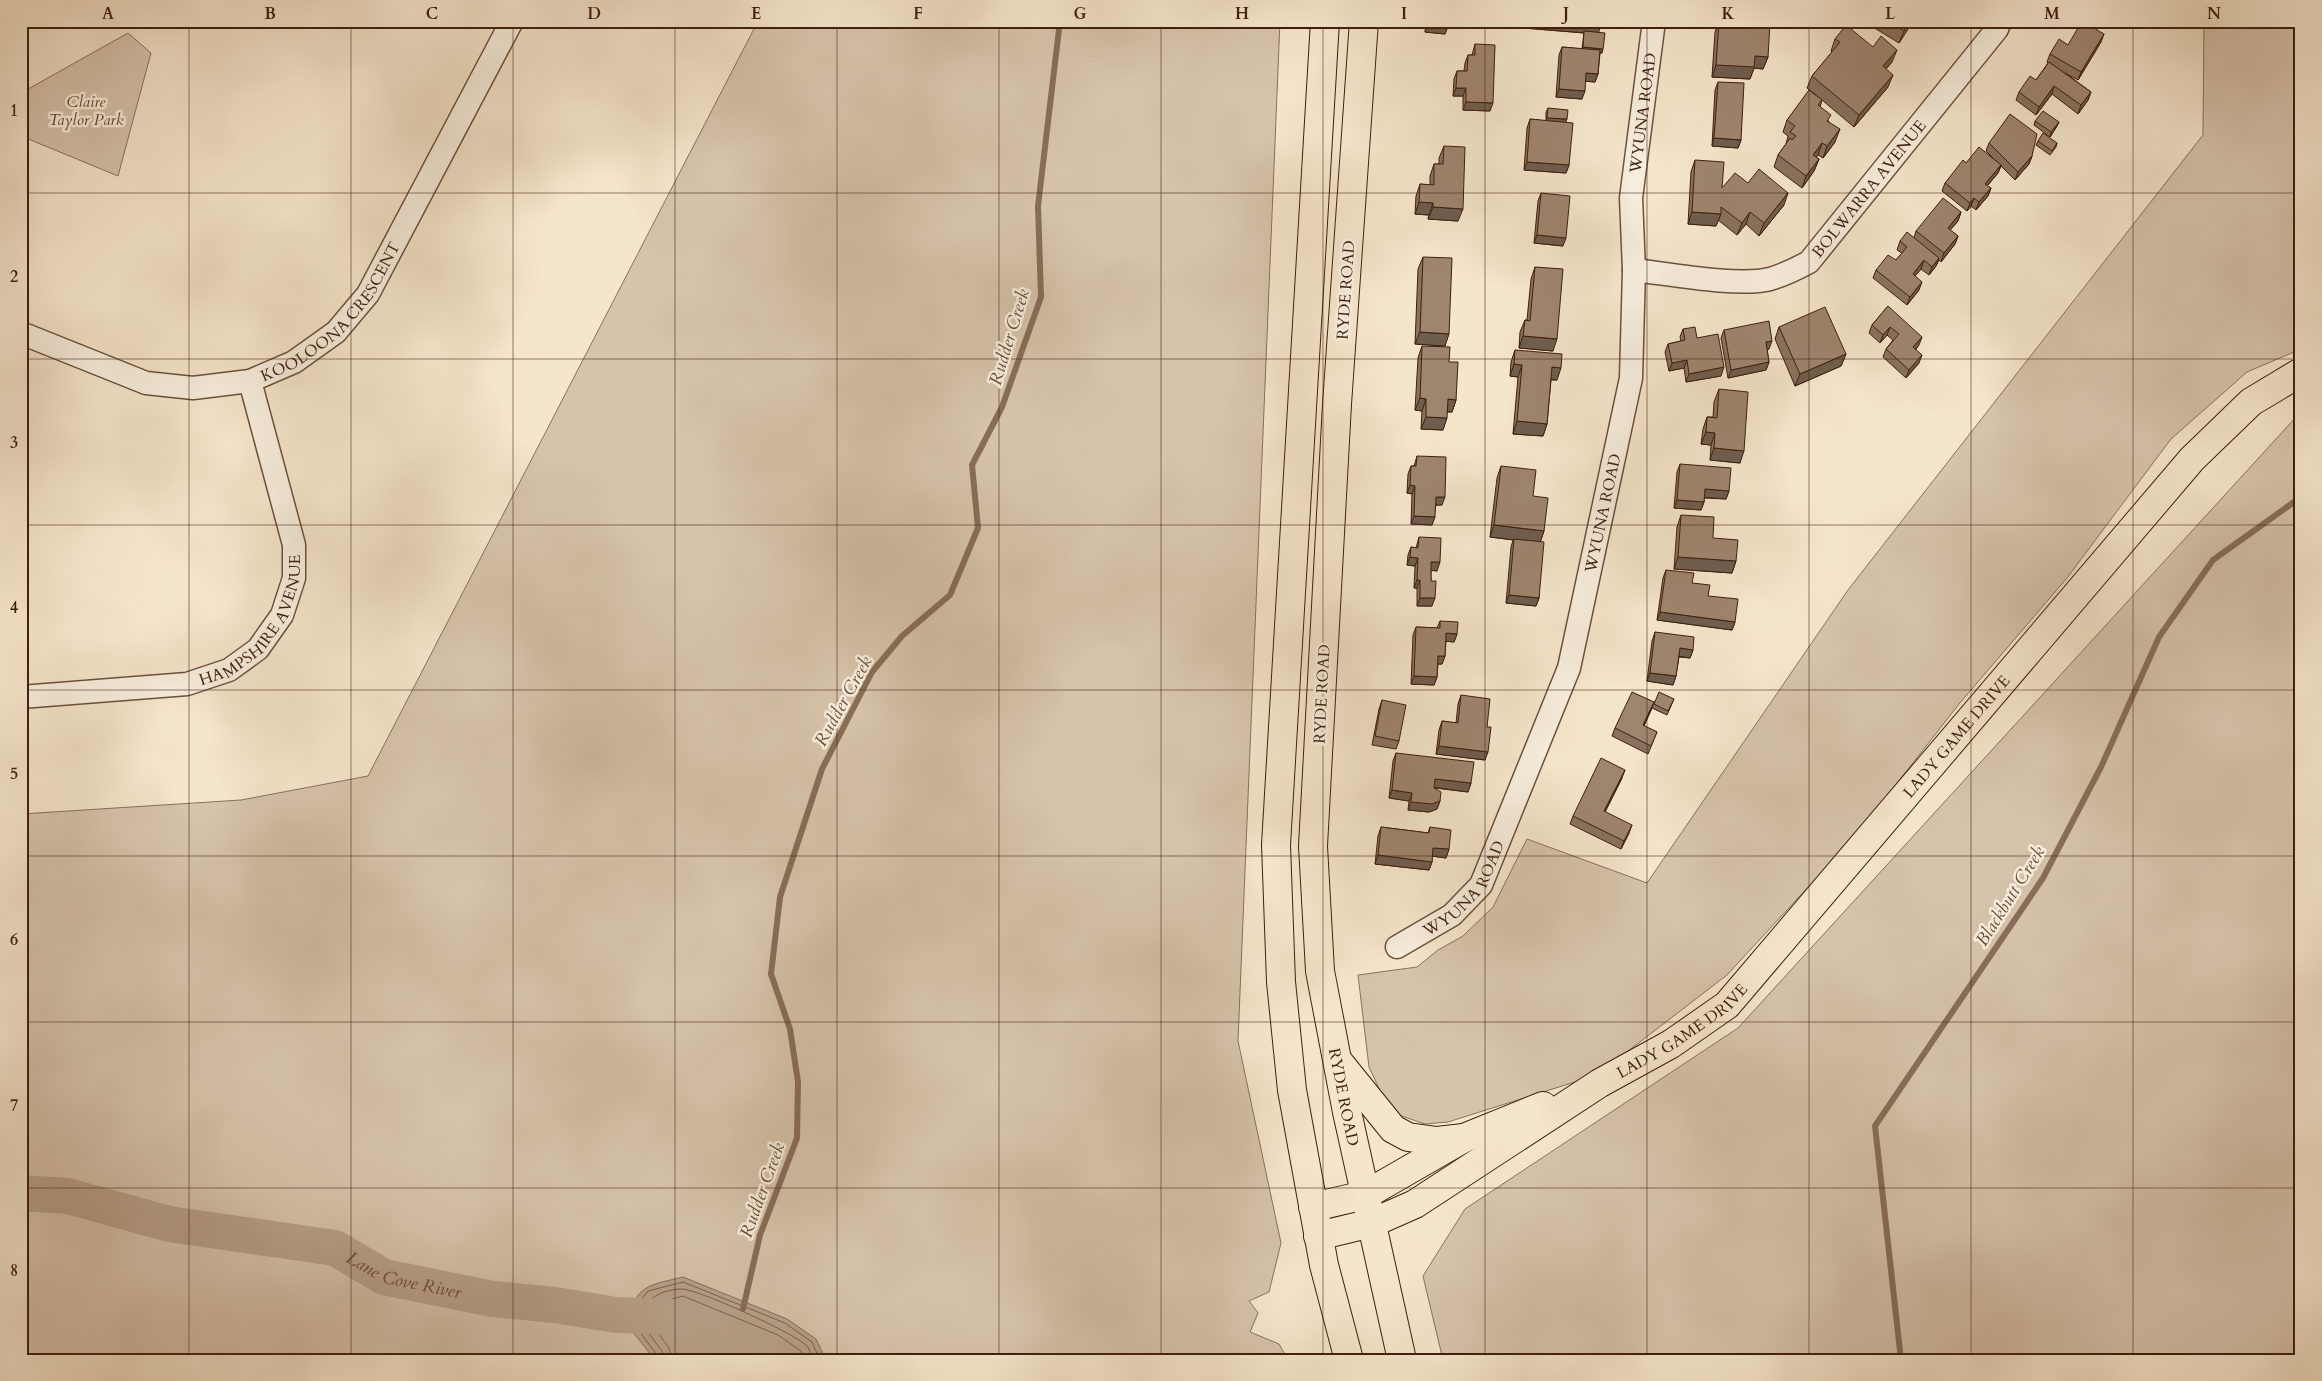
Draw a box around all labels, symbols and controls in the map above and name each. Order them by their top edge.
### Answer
text: A [102,3,114,25]
text: B [264,3,276,25]
text: C [426,3,438,25]
text: D [587,3,601,25]
text: E [751,3,761,25]
text: F [913,3,923,25]
text: G [1073,3,1087,25]
text: H [1235,3,1249,25]
text: I [1401,3,1407,25]
text: J [1561,3,1569,25]
text: K [1722,3,1735,25]
text: L [1885,3,1896,25]
text: M [2044,3,2060,25]
text: N [2207,3,2221,25]
street label: WYUNA ROAD [1624,51,1662,176]
park label: Claire Taylor Park [48,91,124,131]
text: 1 [10,100,18,122]
street label: BOLWARRA AVENUE [1807,116,1931,262]
street label: KOOLOONA CRESCENT [257,238,406,387]
street label: RYDE ROAD [1332,240,1360,340]
text: 2 [10,266,18,288]
water label: Rudder Creek [983,286,1036,388]
text: 3 [10,432,18,454]
street label: WYUNA ROAD [1579,452,1627,576]
street label: HAMPSHIRE AVENUE [196,554,306,691]
text: 4 [10,597,18,619]
street label: RYDE ROAD [1308,644,1336,744]
water label: Rudder Creek [808,652,879,751]
street label: LADY GAME DRIVE [1898,671,2015,803]
text: 5 [10,763,18,785]
street label: WYUNA ROAD [1418,837,1510,942]
water label: Blackbutt Creek [1970,841,2051,951]
text: 6 [10,929,18,951]
street label: LADY GAME DRIVE [1613,979,1753,1084]
street label: RYDE ROAD [1323,1046,1364,1148]
text: 7 [10,1095,18,1117]
water label: Rudder Creek [734,1139,791,1241]
water label: Lane Cove River [342,1246,464,1305]
text: 8 [10,1260,18,1282]

